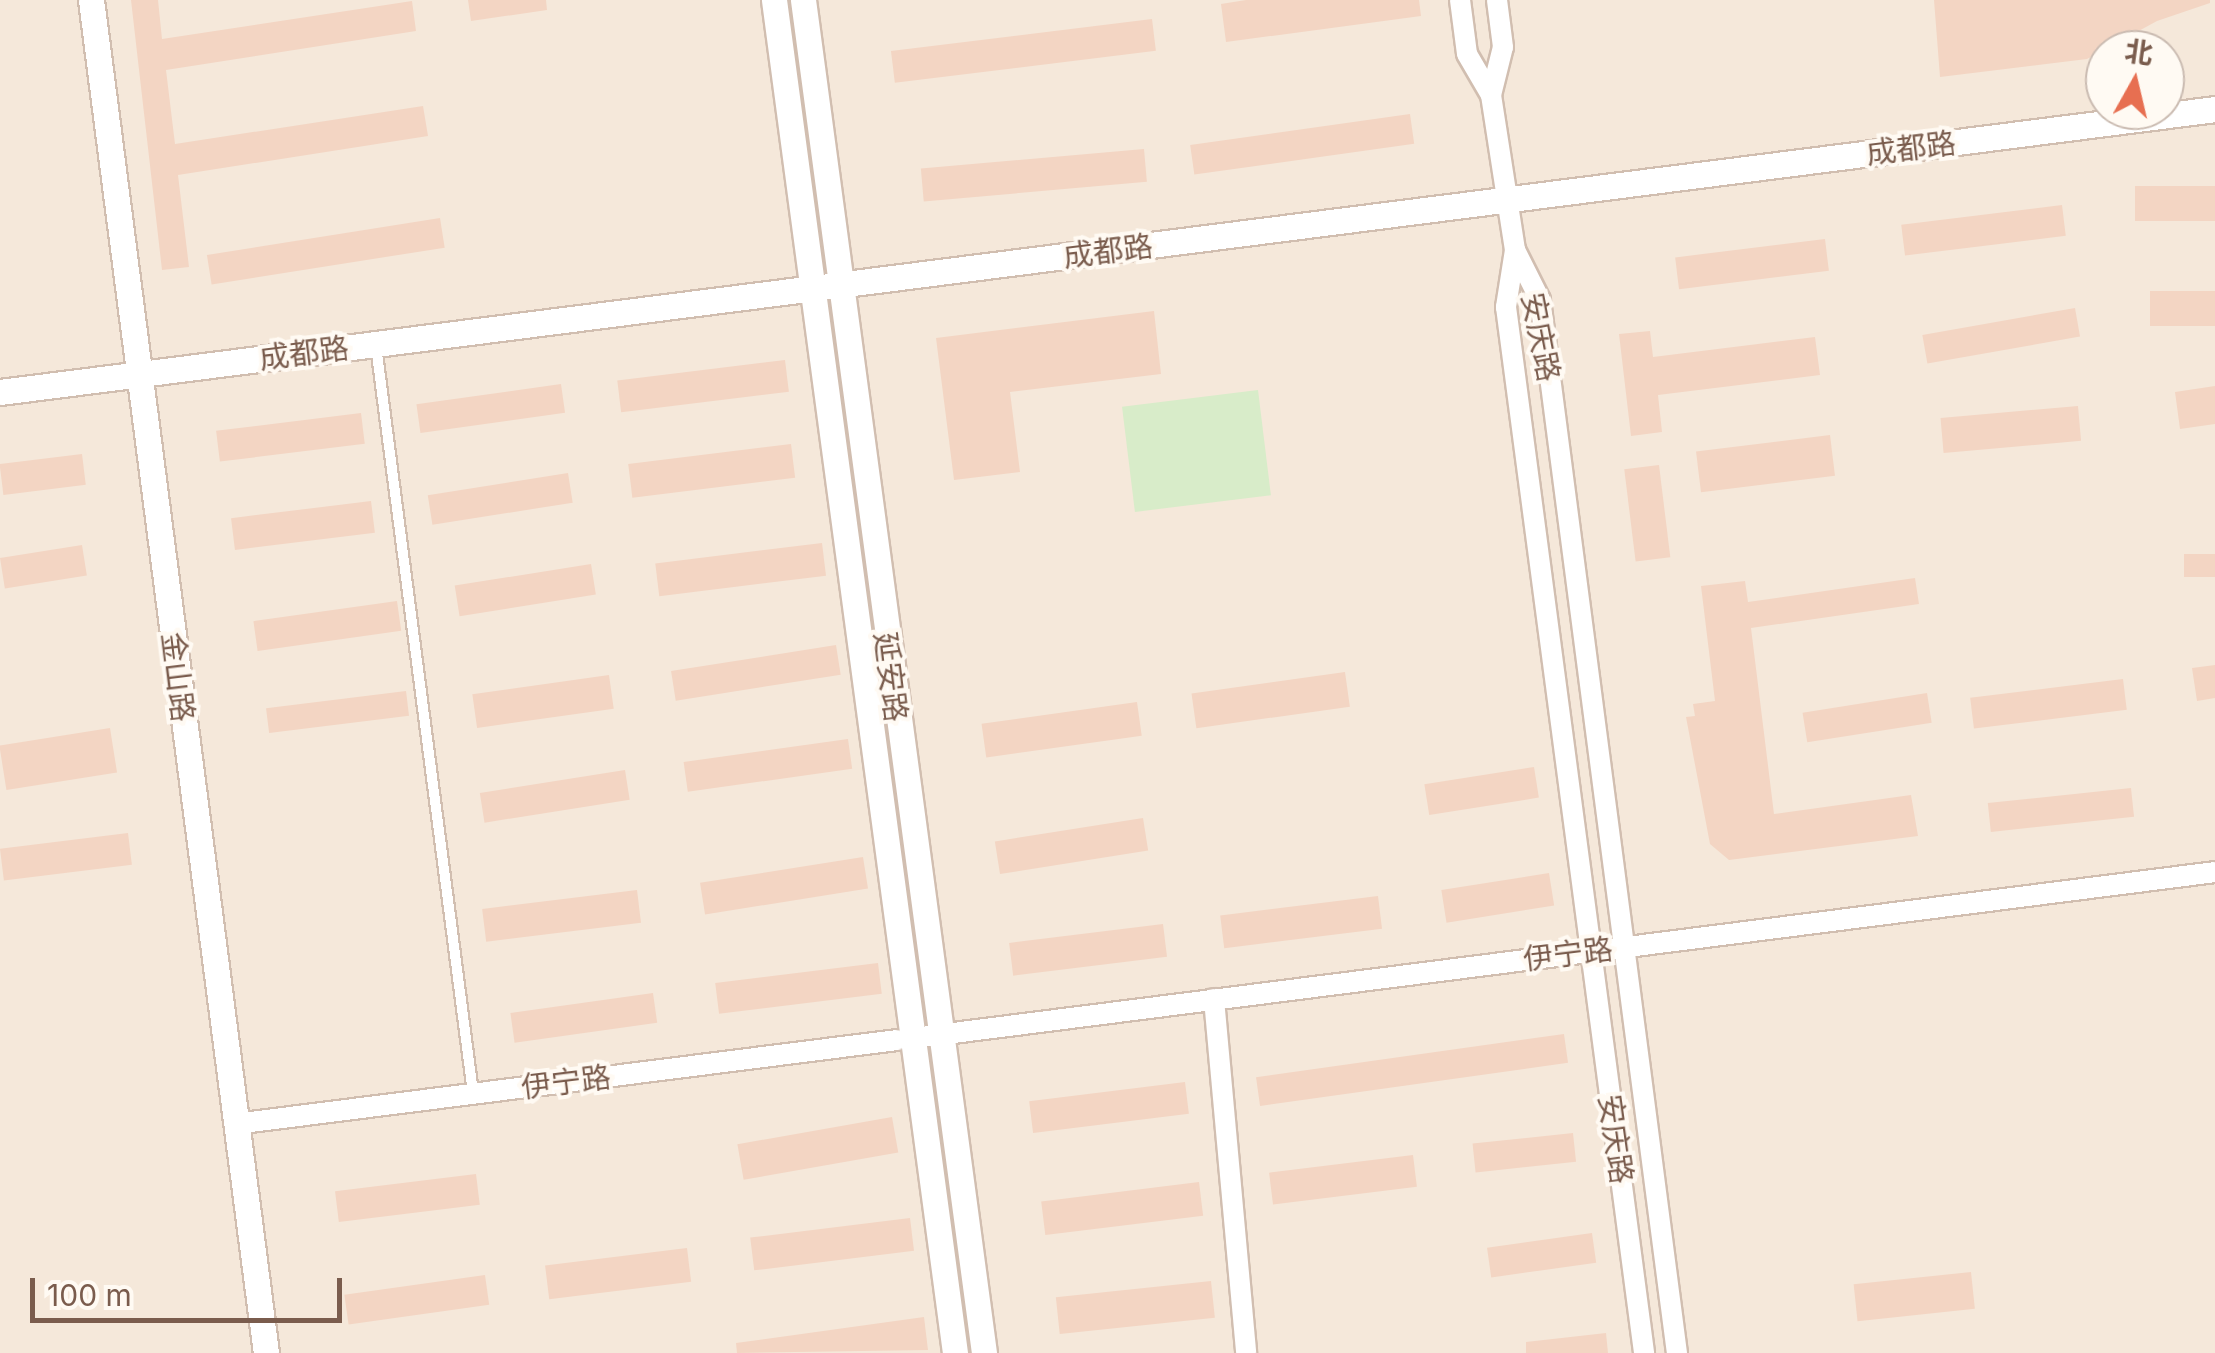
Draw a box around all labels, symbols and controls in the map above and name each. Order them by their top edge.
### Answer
north arrow [2085,30,2185,130]
text: 北 [2123,33,2155,71]
street label: 成都路 [1864,125,1958,171]
street label: 成都路 [1061,228,1155,274]
street label: 安庆路 [1515,289,1567,385]
street label: 成都路 [257,330,351,376]
street label: 金山路 [155,630,201,724]
street label: 延安路 [868,630,914,724]
street label: 伊宁路 [1521,931,1615,977]
street label: 伊宁路 [519,1059,613,1105]
street label: 安庆路 [1592,1092,1640,1186]
scale bar [35,1258,348,1320]
text: 100 m [47,1277,132,1313]

